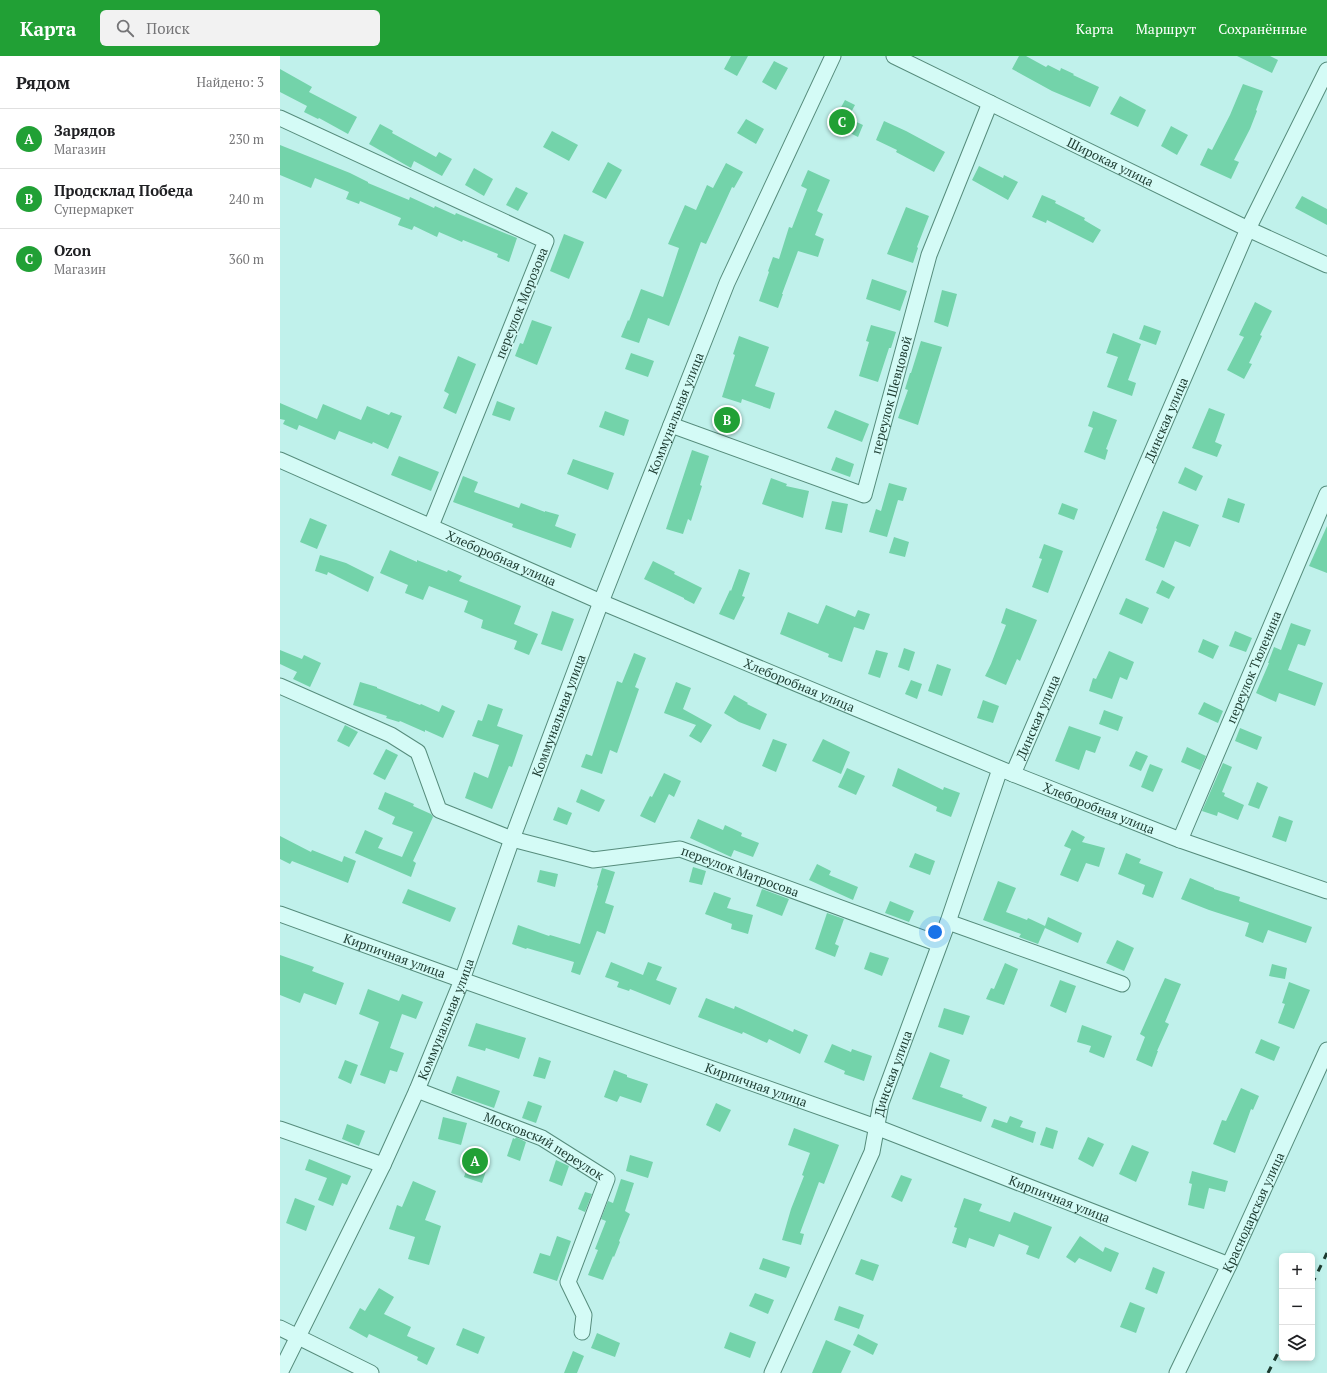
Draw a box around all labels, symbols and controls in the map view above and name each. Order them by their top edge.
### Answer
search box [100,10,380,46]
text: Карта [20,16,76,41]
icon: search [114,17,136,39]
text: Поиск [146,18,190,38]
text: Карта [1076,19,1114,38]
text: Маршрут [1136,19,1196,38]
text: Сохранённые [1218,19,1307,38]
text: Рядом [16,71,70,94]
text: Найдено: 3 [197,73,264,91]
pin: C [829,107,855,137]
text: Зарядов [54,120,115,140]
text: A [24,130,34,148]
text: 230 m [229,130,264,148]
street label: Широкая улица [1064,133,1157,191]
text: Магазин [54,140,106,158]
text: Продсклад Победа [54,180,193,200]
text: B [25,190,33,208]
text: 240 m [229,190,264,208]
text: Супермаркет [54,200,134,218]
text: Ozon [54,240,91,260]
street label: переулок Морозова [490,244,552,361]
text: C [25,250,33,268]
text: 360 m [229,250,264,268]
text: Магазин [54,260,106,278]
street label: переулок Шевцовой [867,334,916,456]
street label: Коммунальная улица [643,349,708,477]
street label: Динская улица [1140,374,1192,465]
pin: B [714,405,740,435]
street label: Хлеборобная улица [443,526,560,590]
street label: переулок Тюленина [1222,608,1286,726]
street label: Коммунальная улица [527,651,590,779]
street label: Хлеборобная улица [741,654,858,716]
street label: Динская улица [1011,672,1064,762]
street label: Хлеборобная улица [1041,778,1158,838]
street label: переулок Матросова [679,841,802,901]
your location [925,922,945,942]
street label: Кирпичная улица [341,929,449,983]
street label: Коммунальная улица [413,955,478,1082]
street label: Динская улица [870,1027,916,1118]
street label: Кирпичная улица [703,1058,810,1111]
street label: Московский переулок [481,1107,608,1184]
pin: A [462,1146,488,1176]
street label: Краснодарская улица [1218,1149,1288,1275]
street label: Кирпичная улица [1006,1171,1113,1227]
map controls [1279,1253,1315,1361]
button: + [1279,1253,1315,1289]
button: − [1279,1289,1315,1325]
button: layers [1279,1325,1315,1361]

